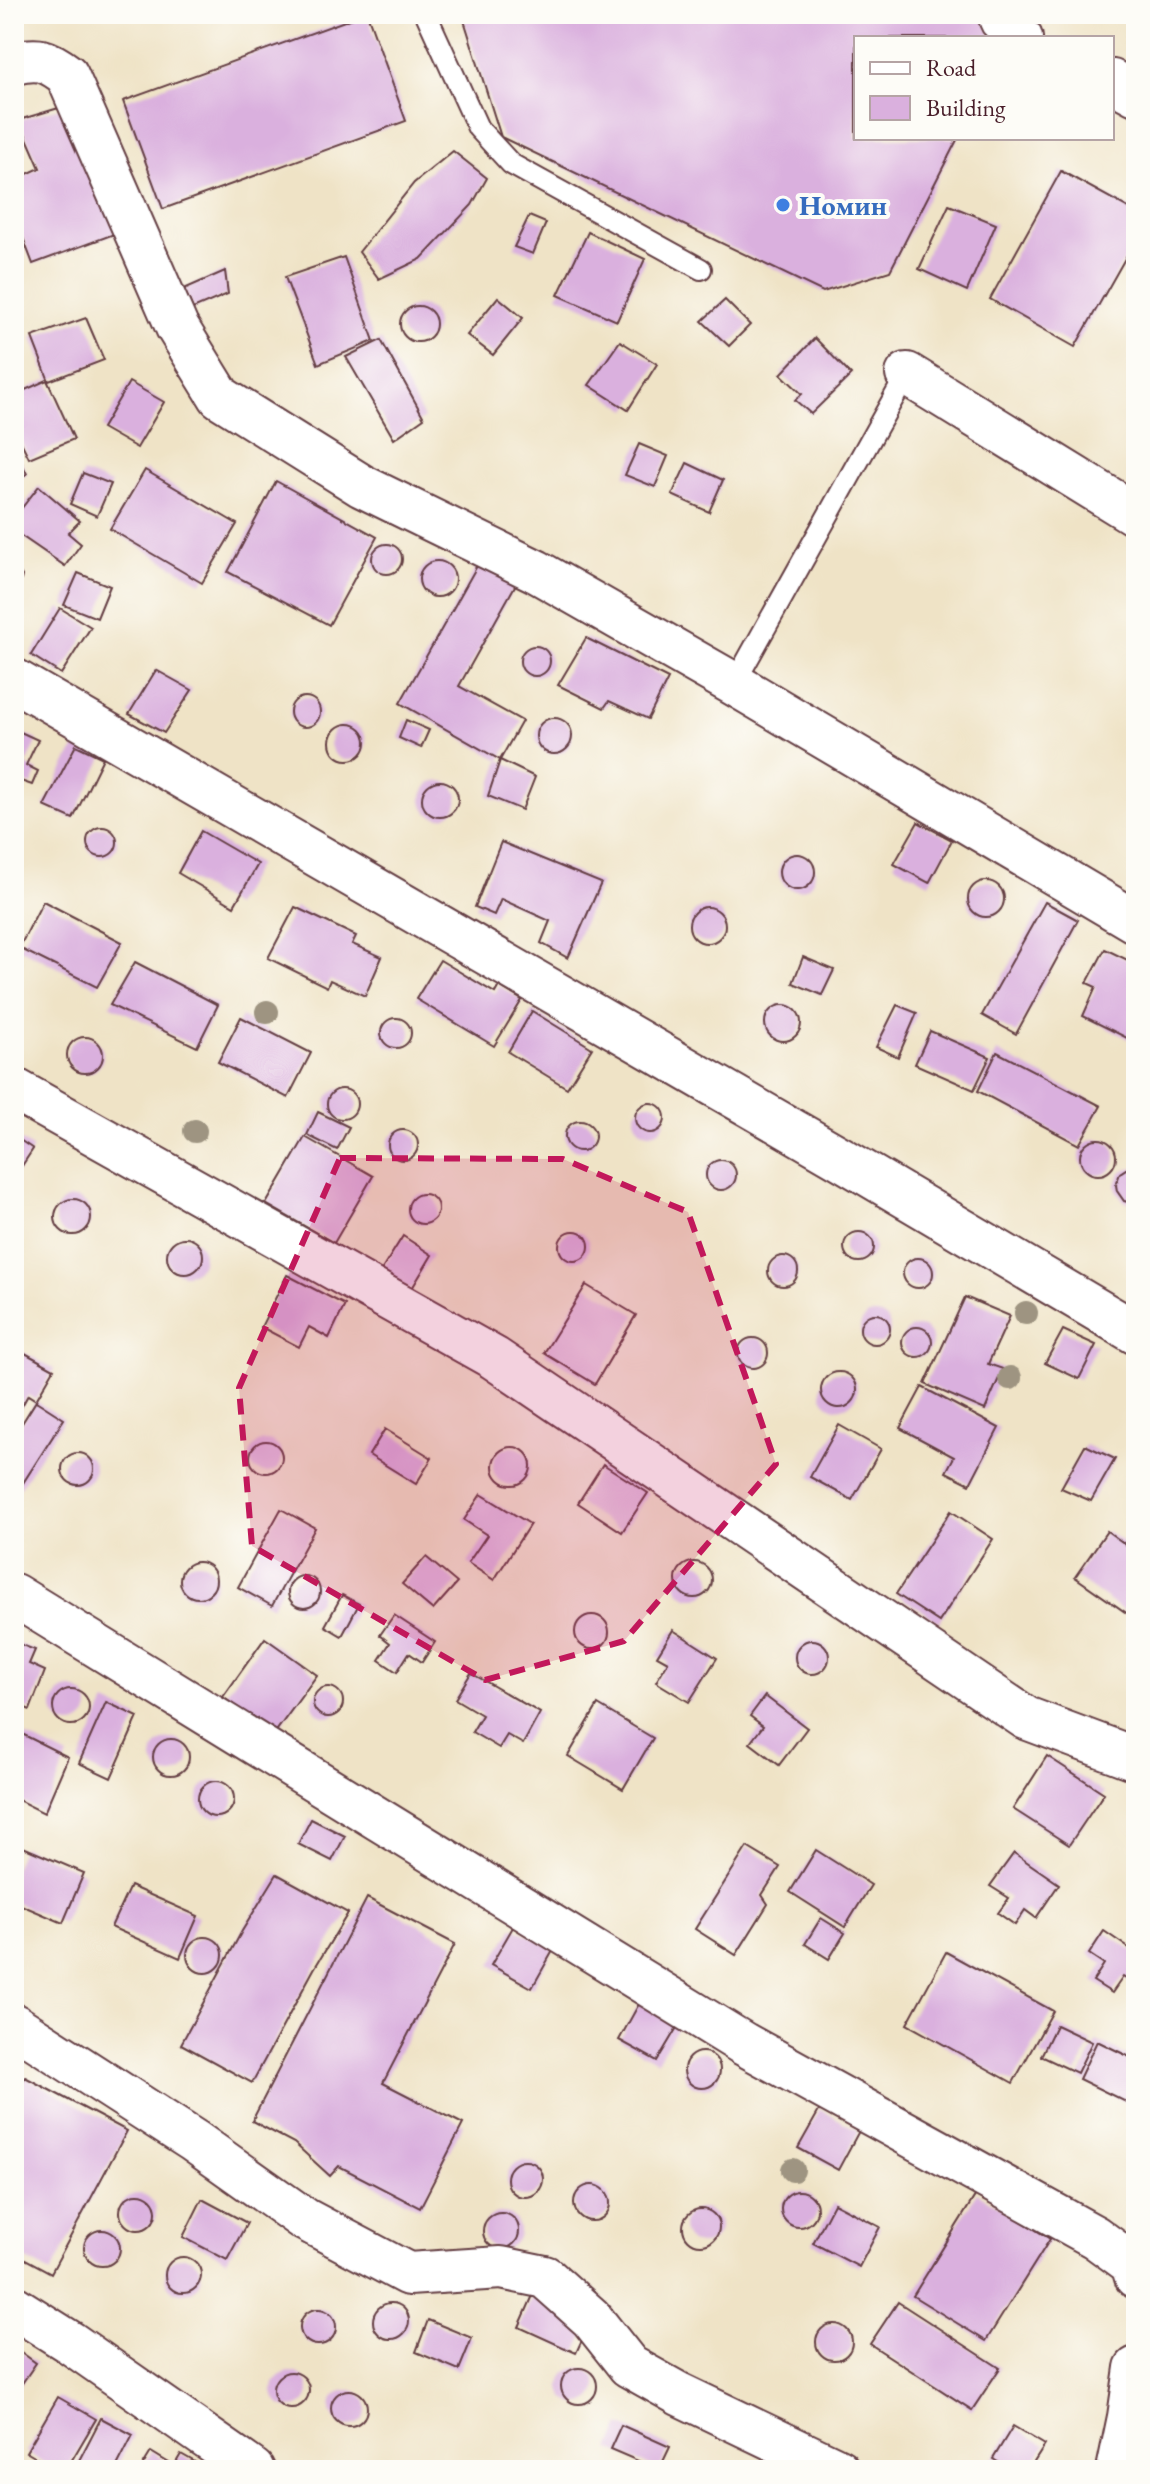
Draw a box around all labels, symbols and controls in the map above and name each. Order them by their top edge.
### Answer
legend [854,36,1114,140]
text: Road [926,52,977,83]
text: Building [926,92,1006,123]
place label: Номин [799,187,887,223]
marker: Номин [774,196,792,214]

